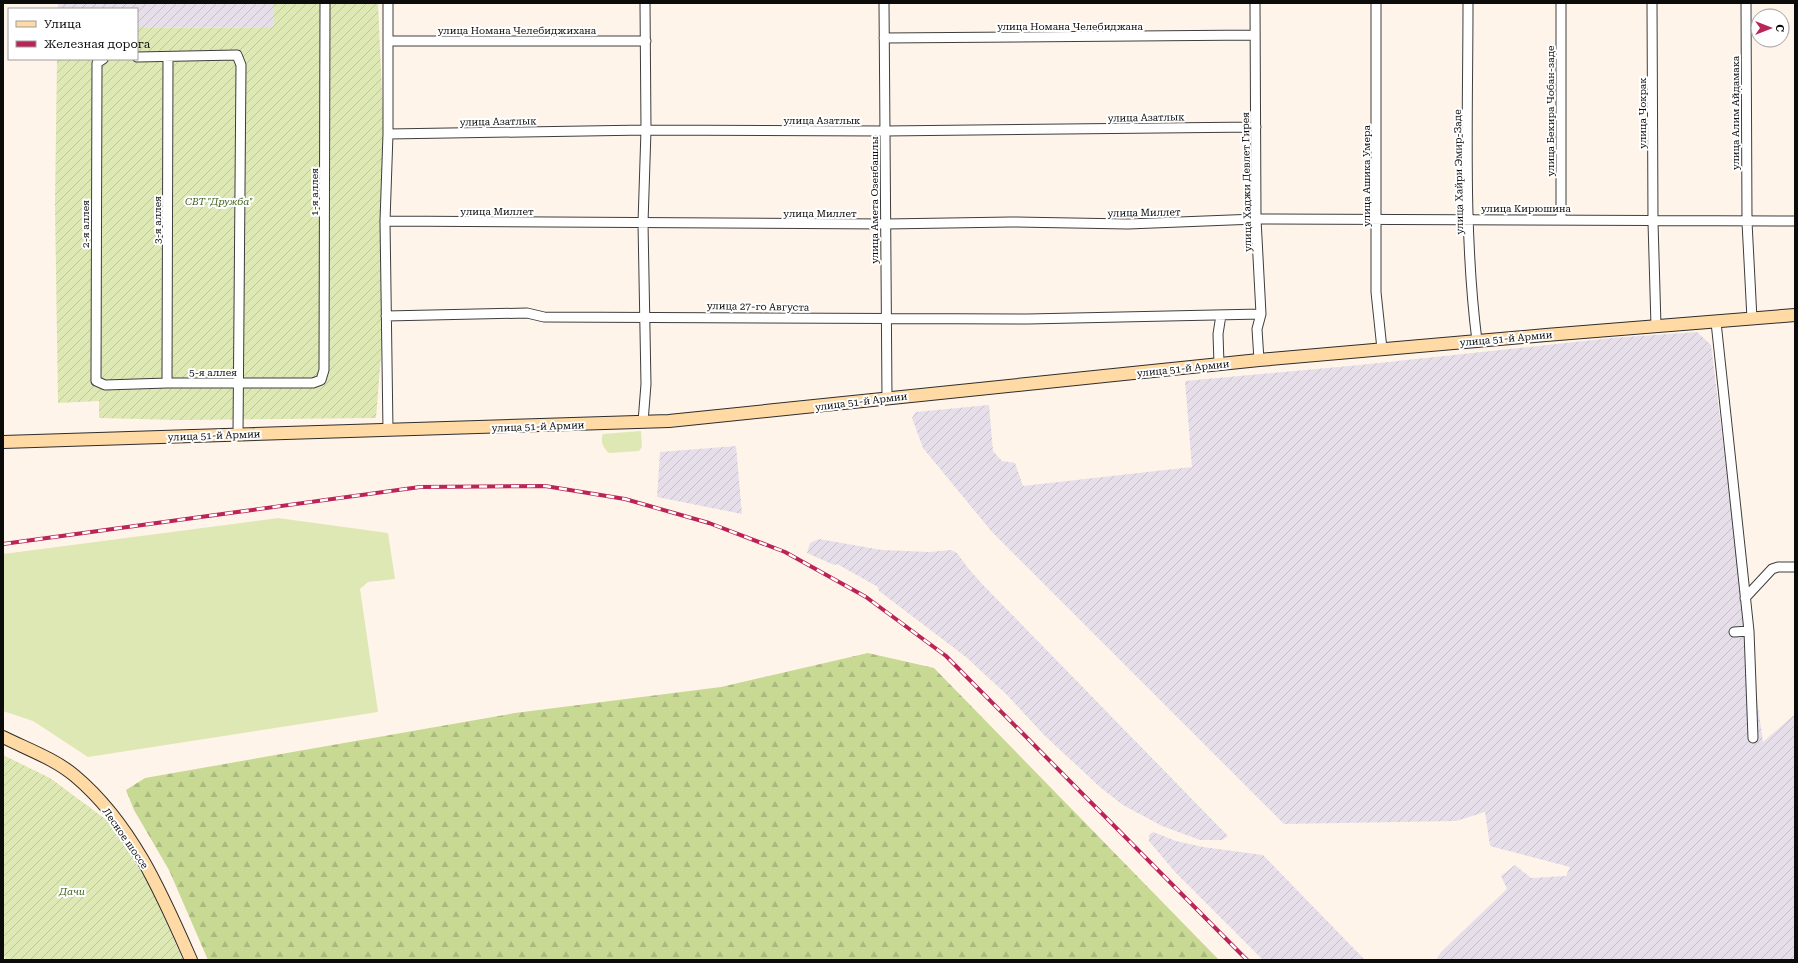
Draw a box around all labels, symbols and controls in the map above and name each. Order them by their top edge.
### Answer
legend [8,8,138,60]
north arrow [1750,8,1790,48]
text: Улица [44,17,82,31]
street label: улица Номана Челебиджана [997,21,1143,32]
text: С [1773,24,1786,32]
street label: улица Номана Челебиджихана [438,25,597,36]
text: Железная дорога [44,37,151,51]
street label: улица Бекира Чобан-заде [1545,45,1556,176]
street label: улица Алим Айдамака [1730,55,1741,170]
street label: улица Чокрак [1637,77,1648,149]
street label: улица Хайри Эмир-Заде [1452,109,1465,235]
street label: улица Азатлык [1107,111,1185,124]
street label: улица Хаджи Девлет Гирея [1240,112,1253,252]
street label: улица Азатлык [459,115,537,128]
street label: улица Азатлык [784,115,861,126]
street label: улица Ашика Умера [1361,125,1372,227]
street label: улица Амета Озенбашлы [869,136,880,264]
street label: 1-я аллея [309,168,320,216]
street label: 3-я аллея [152,196,163,244]
park label: СВТ "Дружба" [185,196,253,207]
street label: 2-я аллея [80,200,91,248]
street label: улица Кирюшина [1481,203,1572,214]
street label: улица Миллет [460,206,534,217]
street label: улица Миллет [1107,206,1181,219]
street label: улица Миллет [783,208,857,219]
street label: улица 27-го Августа [707,300,810,313]
street label: улица 51-й Армии [1459,329,1553,348]
street label: улица 51-й Армии [1136,358,1230,379]
street label: 5-я аллея [189,367,237,378]
street label: улица 51-й Армии [814,390,908,413]
street label: улица 51-й Армии [491,419,585,434]
street label: улица 51-й Армии [167,428,261,443]
street label: Лесное шоссе [101,806,151,871]
park label: Дачи [58,886,85,897]

